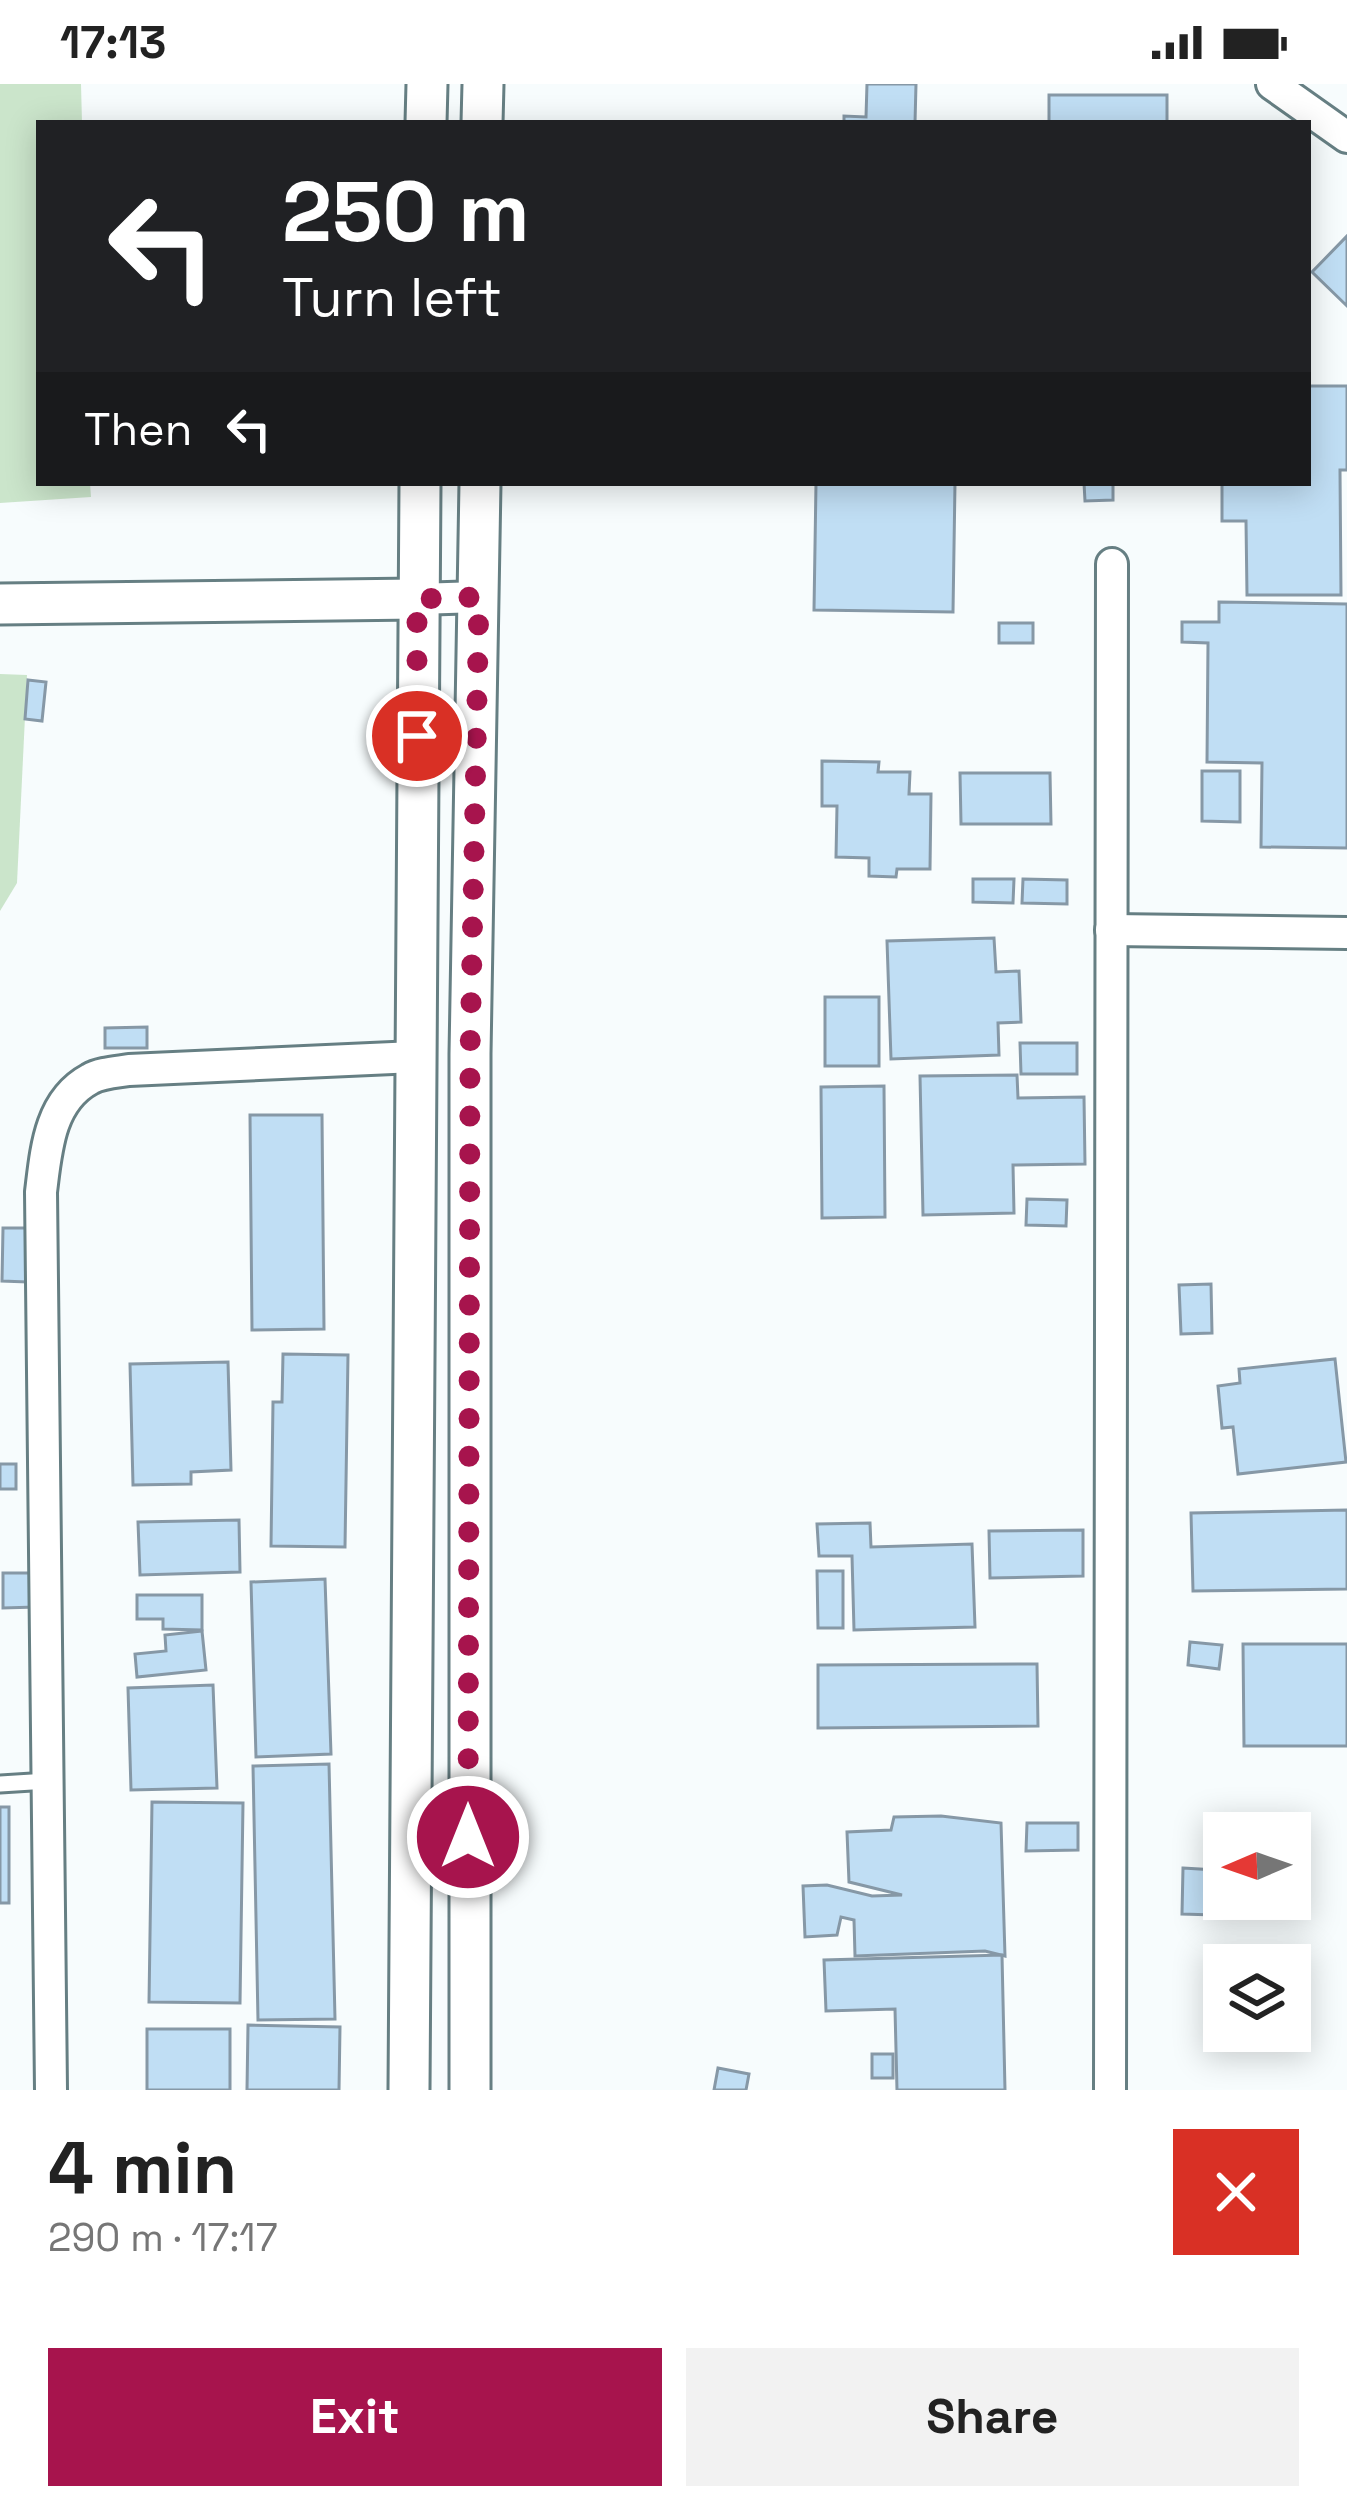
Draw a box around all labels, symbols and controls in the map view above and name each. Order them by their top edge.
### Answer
text: 17:13 [60,14,166,71]
text: 250 m [282,158,530,266]
icon: left [84,168,240,324]
text: Turn left [282,263,502,332]
icon: left [216,396,282,462]
text: Then [84,401,192,458]
pin [366,685,468,787]
icon: arrive [384,703,450,769]
position arrow [405,1774,531,1900]
north arrow [1203,1812,1311,1920]
map controls [1203,1812,1311,2052]
button: layers [1203,1944,1311,2052]
text: 4 min [48,2122,237,2214]
button: close [1173,2129,1299,2255]
text: 290 m · 17:17 [48,2213,278,2262]
button: Exit [48,2348,662,2486]
button: Share [686,2348,1299,2486]

